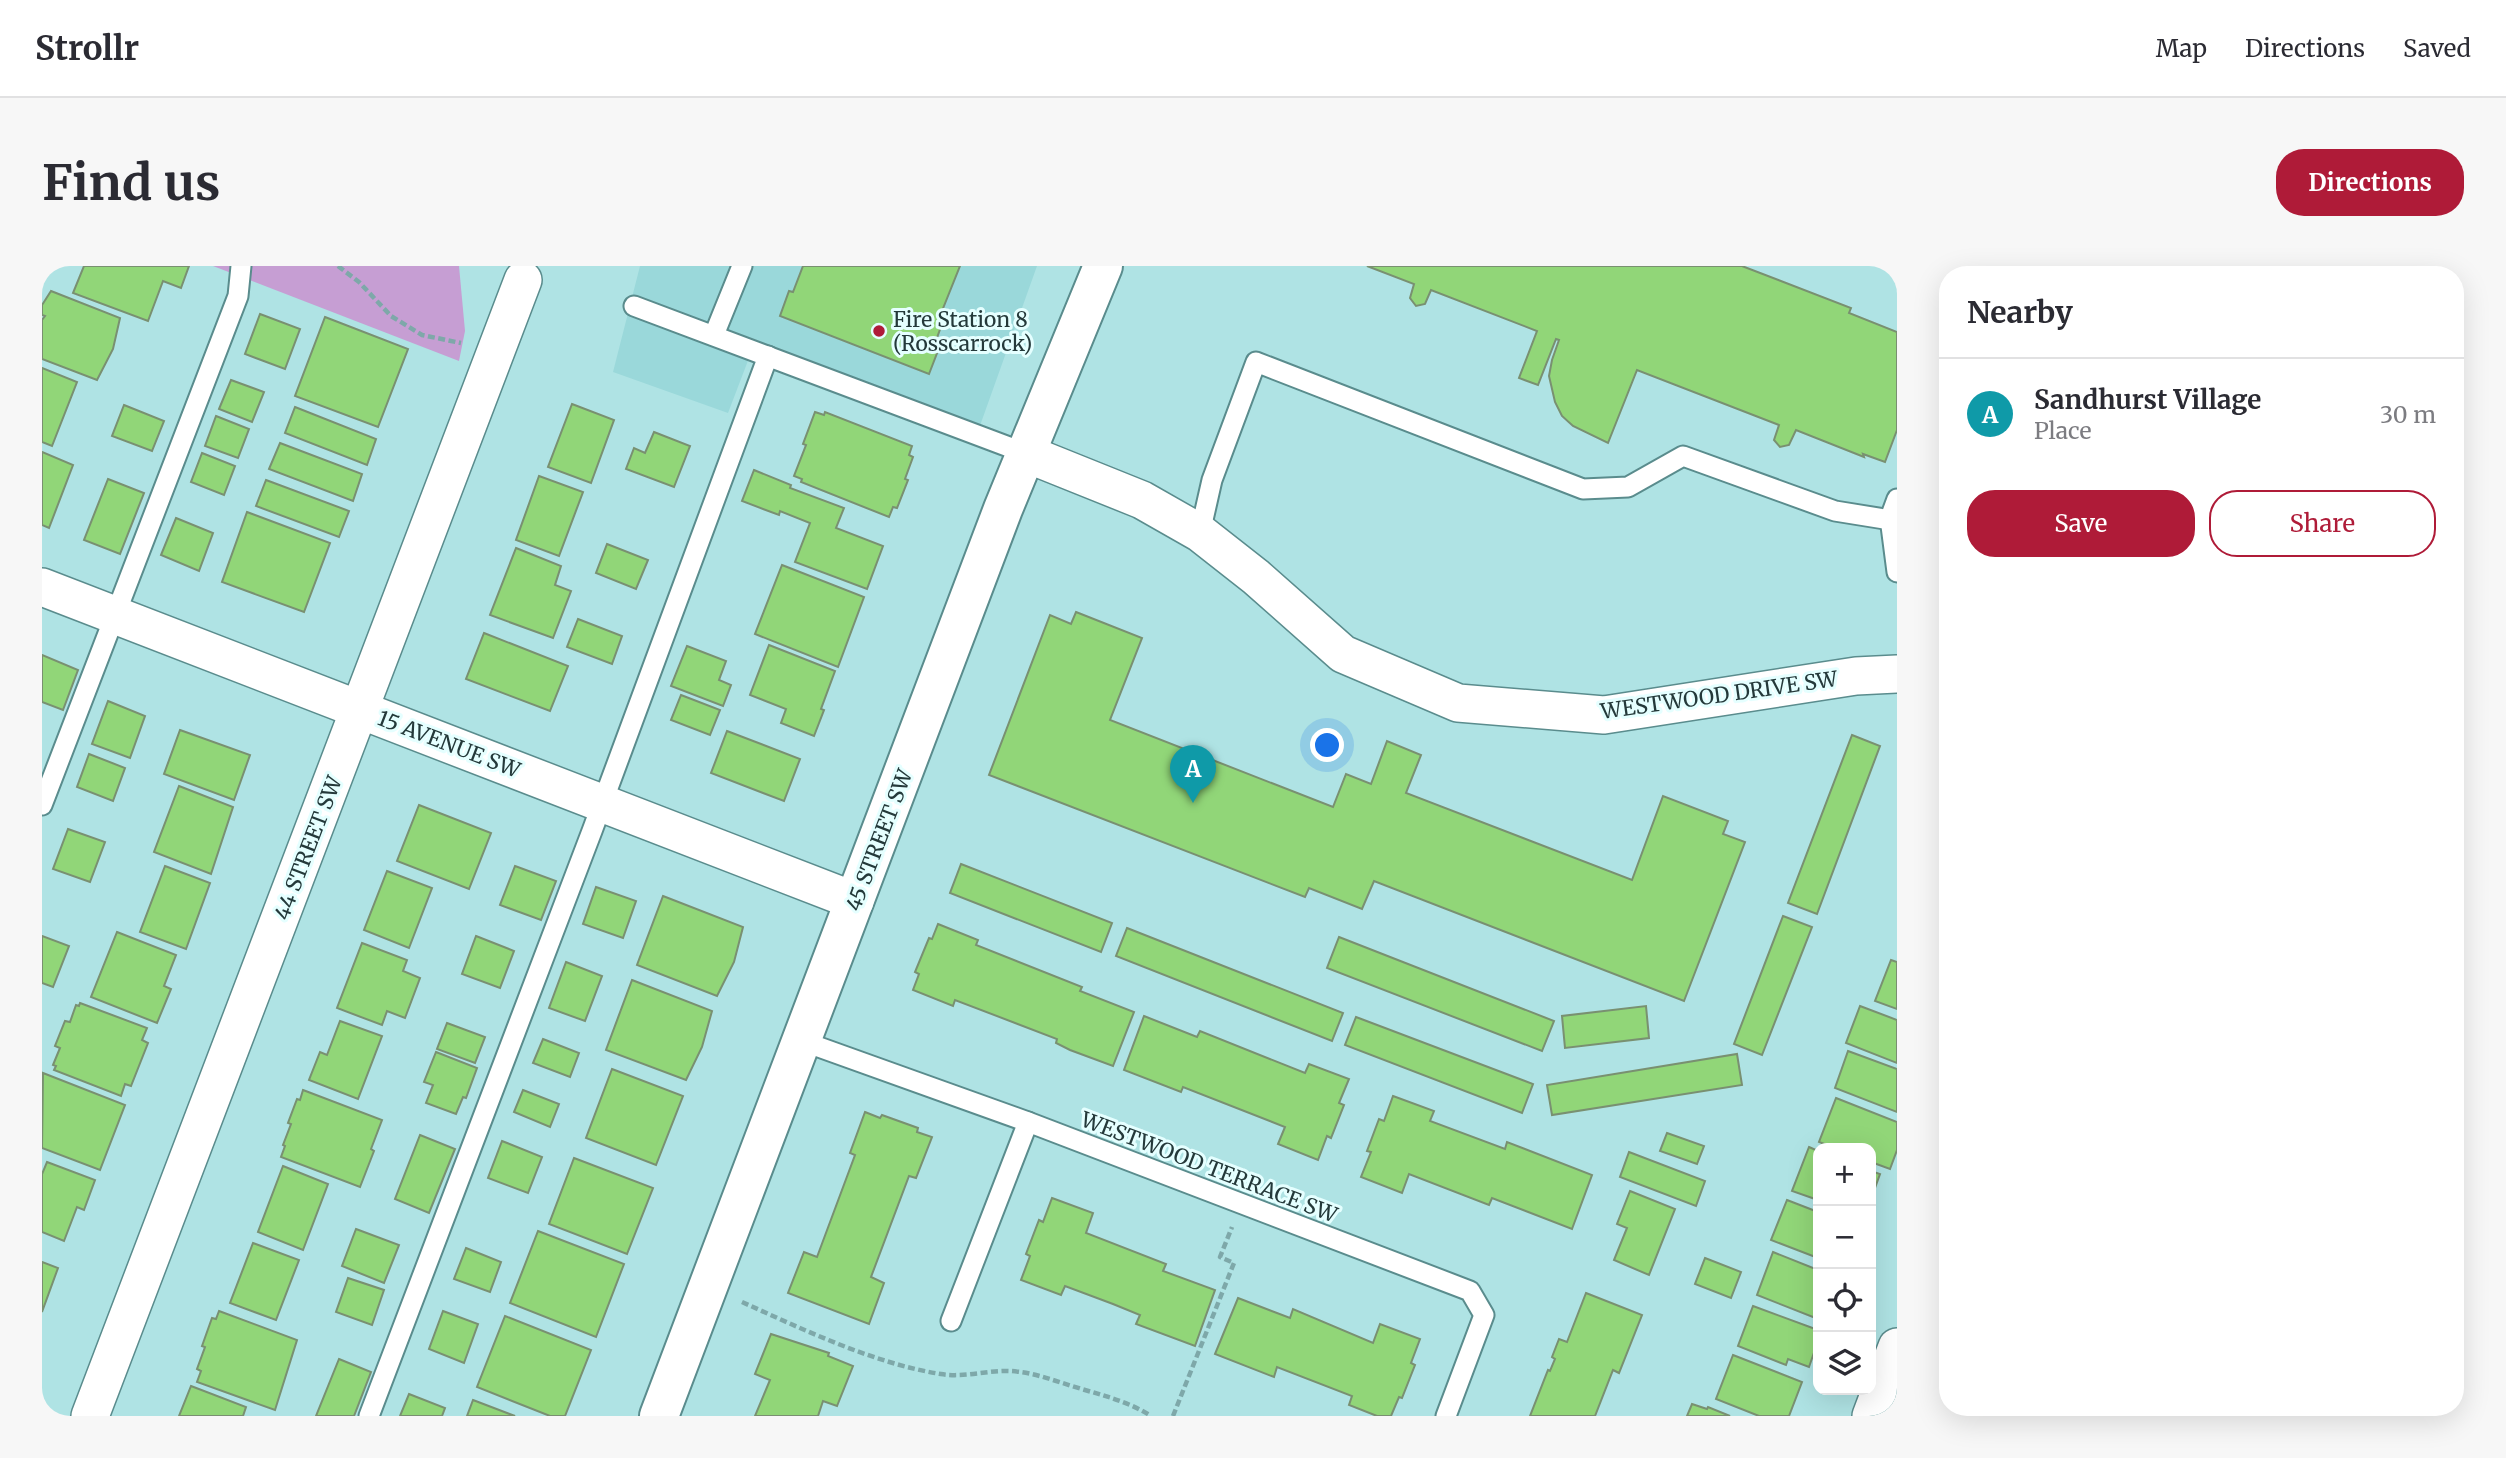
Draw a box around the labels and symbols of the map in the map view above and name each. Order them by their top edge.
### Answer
place label: Fire Station 8 (Rosscarrock) [893,306,1032,357]
marker: Fire Station 8 (Rosscarrock) [871,323,887,339]
street label: WESTWOOD DRIVE SW [1598,665,1840,725]
street label: 15 AVENUE SW [374,704,525,784]
your location [1310,728,1344,762]
pin: A [1170,745,1216,803]
street label: 45 STREET SW [840,764,919,915]
street label: 44 STREET SW [268,771,348,924]
street label: WESTWOOD TERRACE SW [1076,1105,1342,1229]

